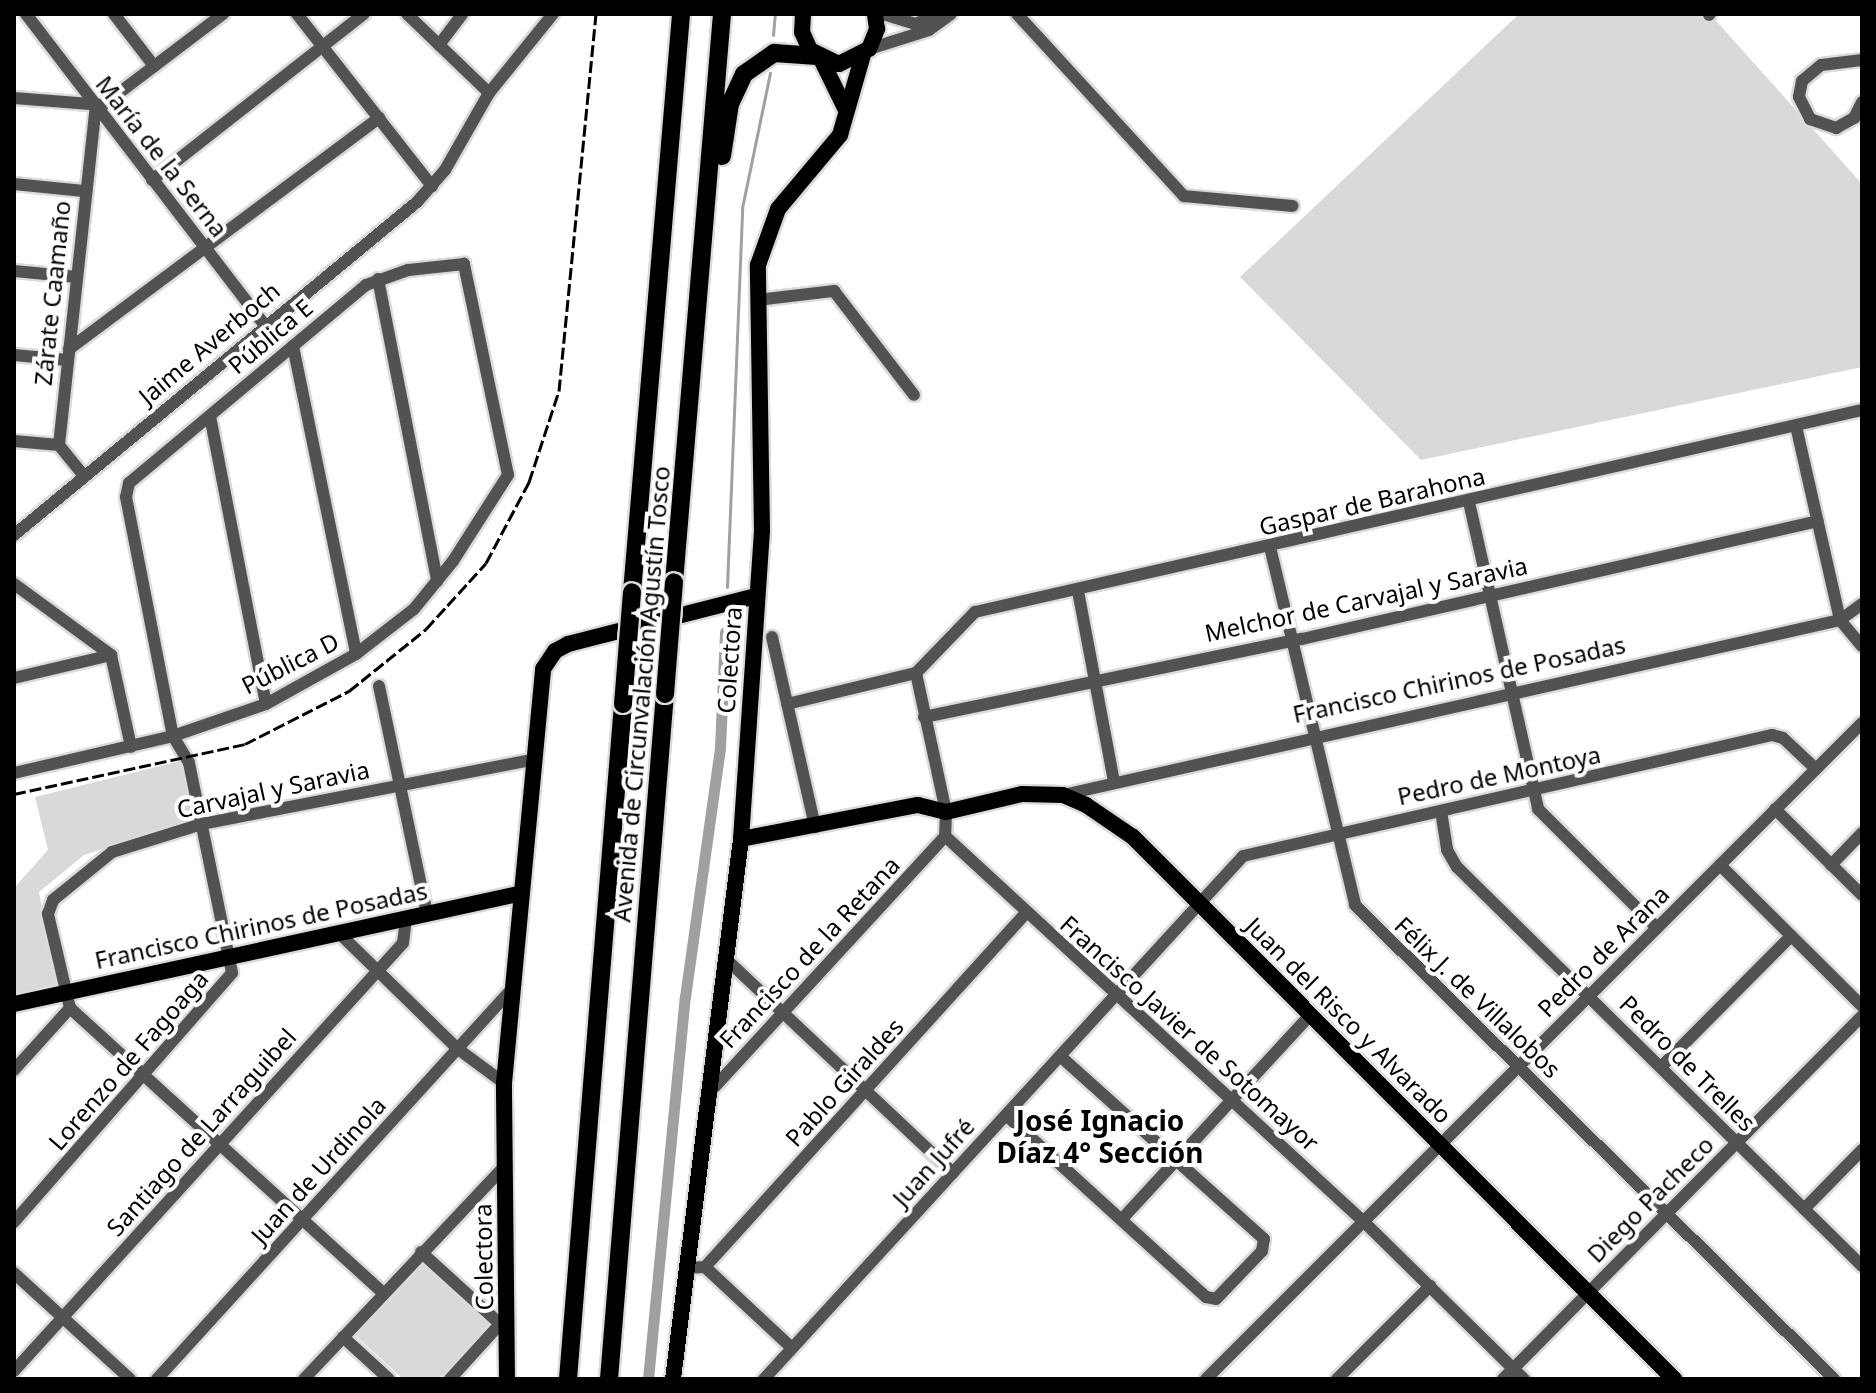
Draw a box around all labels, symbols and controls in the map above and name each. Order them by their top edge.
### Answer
street label: María de la Serna [90,70,234,242]
street label: Zárate Caamaño [28,199,76,387]
street label: Jaime Averboch [133,276,285,410]
street label: Pública E [222,292,318,380]
street label: Gaspar de Barahona [1256,461,1488,541]
street label: Avenida de Circunvalación Agustín Tosco [607,465,675,923]
street label: Melchor de Carvajal y Saravia [1202,551,1530,647]
street label: Colectora [711,606,747,714]
street label: Pública D [237,626,343,700]
street label: Francisco Chirinos de Posadas [1290,630,1628,728]
street label: Pedro de Montoya [1395,739,1603,811]
street label: Carvajal y Saravia [174,755,372,823]
street label: Francisco de la Retana [713,850,905,1054]
street label: Francisco Chirinos de Posadas [92,876,430,974]
street label: Pedro de Arana [1531,879,1675,1023]
street label: Francisco Javier de Sotomayor [1055,909,1325,1157]
street label: Juan del Risco y Alvarado [1240,911,1458,1129]
street label: Félix J. de Villalobos [1389,911,1567,1083]
street label: Lorenzo de Fagoaga [42,964,214,1156]
street label: Pedro de Trelles [1614,989,1762,1137]
street label: Pablo Giraldes [779,1012,909,1152]
street label: Santiago de Larraguibel [100,1022,302,1242]
street label: Juan de Urdinola [245,1091,391,1249]
district label: José Ignacio Díaz 4° Sección [996,1103,1204,1169]
street label: Juan Jufré [886,1112,980,1212]
street label: Diego Pacheco [1581,1130,1719,1268]
street label: Colectora [468,1203,498,1311]

